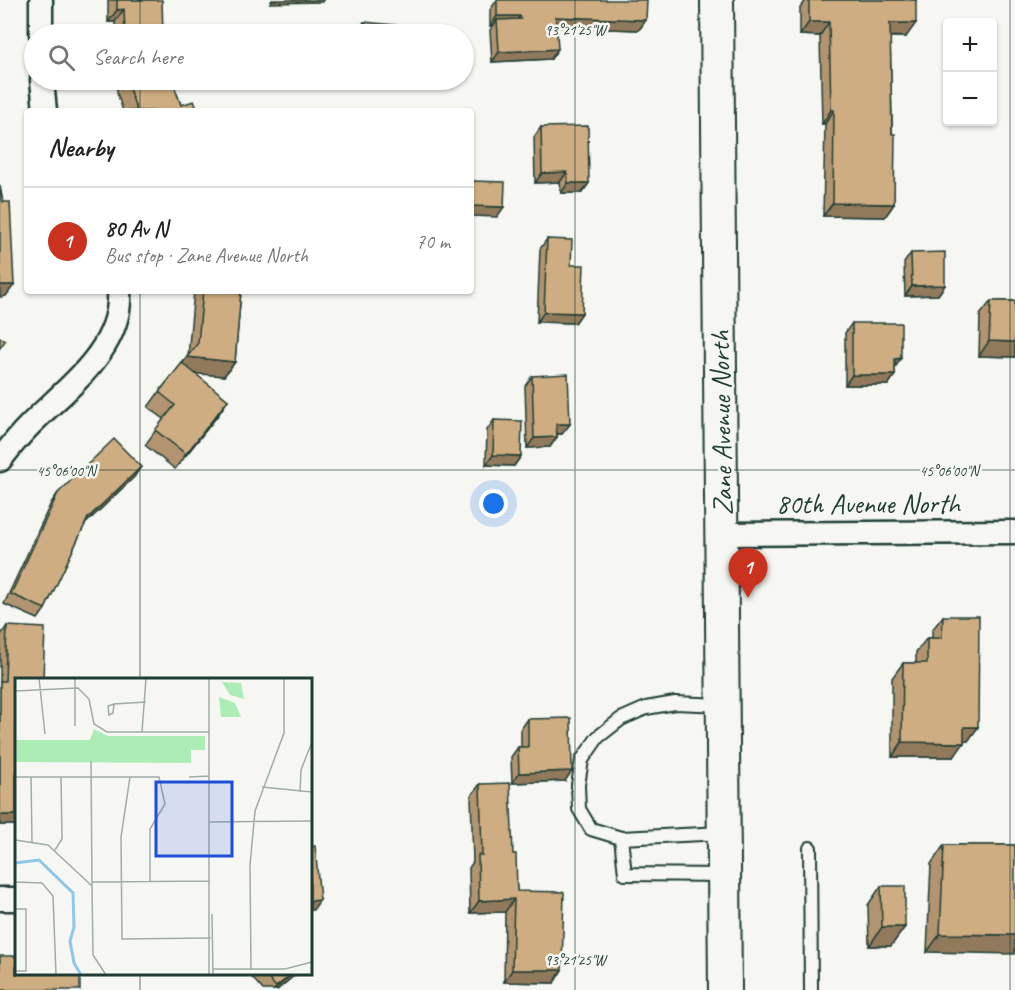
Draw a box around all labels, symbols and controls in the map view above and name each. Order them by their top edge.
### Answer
map controls [943,18,997,126]
button: + [943,18,997,72]
text: 93°21'25"W [545,21,609,40]
search box [24,24,474,90]
icon: search [45,41,78,74]
text: Search here [93,43,183,71]
button: − [943,72,997,126]
text: Nearby [48,131,113,164]
text: 80 Av N [105,215,167,243]
text: 1 [63,229,72,254]
text: 70 m [416,229,450,254]
text: Bus stop · Zane Avenue North [105,243,308,268]
street label: Zane Avenue North [702,330,740,516]
text: 45°06'00"N [36,462,99,481]
text: 45°06'00"N [919,462,982,481]
street label: 80th Avenue North [776,486,962,521]
your location [479,489,508,518]
pin: 1 [728,548,768,598]
inset map [15,678,312,975]
text: 93°21'25"W [545,951,609,970]

